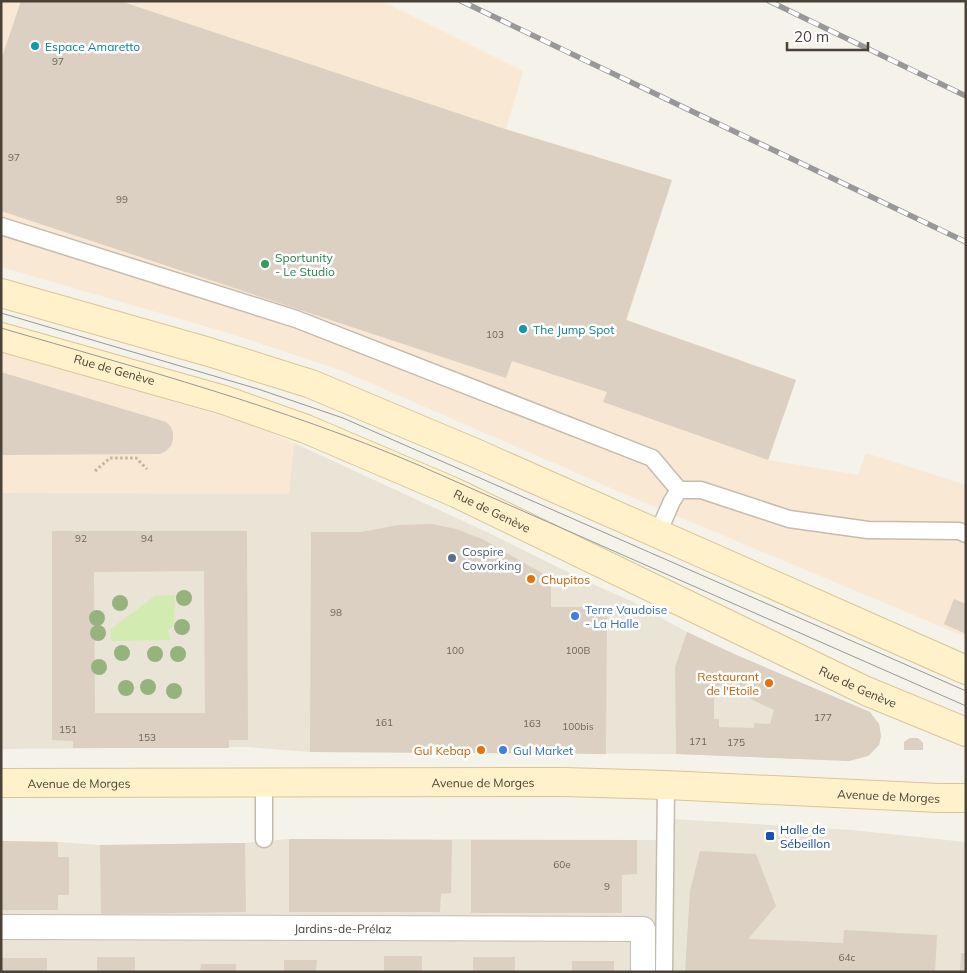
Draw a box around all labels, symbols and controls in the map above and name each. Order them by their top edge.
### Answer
scale bar [787,20,868,52]
text: 20 m [794,27,829,46]
place label: Espace Amaretto [45,39,140,54]
marker: Espace Amaretto [29,40,41,52]
house number: 97 [52,55,64,68]
house number: 97 [8,151,20,164]
house number: 99 [116,193,128,206]
place label: Sportunity - Le Studio [275,250,335,279]
marker: Sportunity - Le Studio [259,258,271,270]
place label: The Jump Spot [533,322,614,337]
marker: The Jump Spot [517,323,529,335]
house number: 103 [486,328,504,341]
street label: Rue de Genève [72,351,157,388]
street label: Rue de Genève [451,486,533,535]
house number: 92 [75,532,87,545]
house number: 94 [141,532,153,545]
place label: Cospire Coworking [462,544,521,573]
marker: Cospire Coworking [446,552,458,564]
place label: Chupitos [541,572,590,587]
marker: Chupitos [525,573,537,585]
place label: Terre Vaudoise - La Halle [585,602,667,631]
house number: 98 [330,606,342,619]
marker: Terre Vaudoise - La Halle [569,610,581,622]
house number: 100 [446,644,464,657]
house number: 100B [566,644,591,657]
street label: Rue de Genève [817,662,899,710]
place label: Restaurant de l'Etoile [697,669,759,698]
marker: Restaurant de l'Etoile [763,677,775,689]
house number: 177 [814,711,832,724]
house number: 161 [375,716,393,729]
house number: 163 [523,717,541,730]
house number: 100bis [562,720,594,733]
house number: 151 [59,723,77,736]
house number: 153 [138,731,156,744]
house number: 171 [689,735,707,748]
house number: 175 [727,736,745,749]
place label: Gul Kebap [414,743,471,758]
place label: Gul Market [513,743,573,758]
marker: Gul Kebap [475,744,487,756]
marker: Gul Market [497,744,509,756]
street label: Avenue de Morges [27,775,131,790]
street label: Avenue de Morges [431,775,535,790]
street label: Avenue de Morges [837,786,941,806]
place label: Halle de Sébeillon [780,822,830,851]
marker: Halle de Sébeillon [764,830,776,842]
house number: 60e [553,858,571,871]
house number: 9 [604,880,610,893]
street label: Jardins-de-Prélaz [294,920,392,936]
house number: 64c [839,951,856,964]

